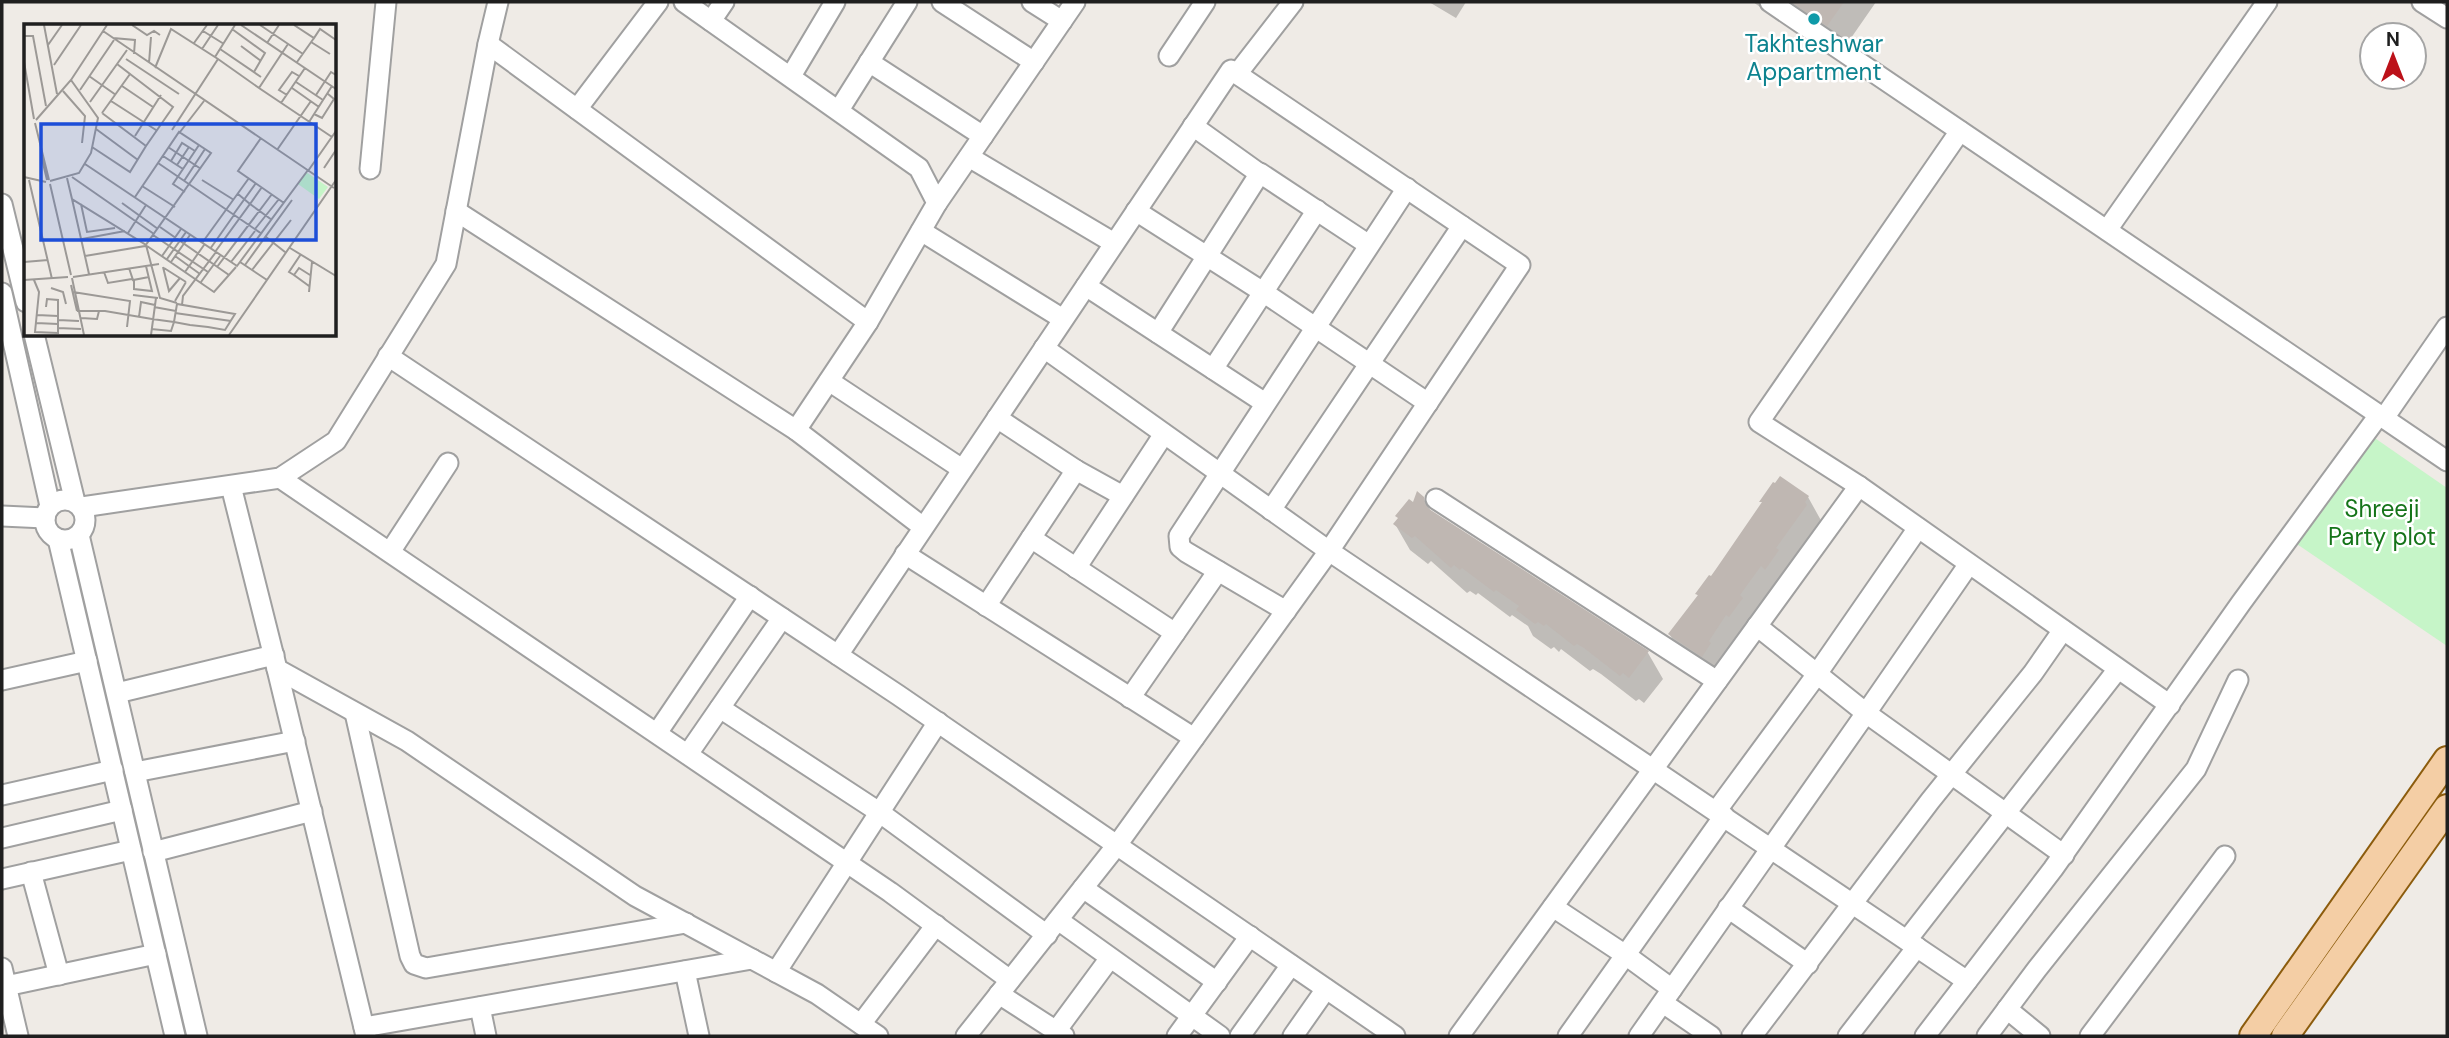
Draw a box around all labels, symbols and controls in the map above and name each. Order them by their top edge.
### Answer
marker: Takhteshwar Appartment [1806,11,1822,27]
north arrow [2358,21,2428,91]
inset map [24,24,336,336]
text: N [2386,27,2400,52]
place label: Takhteshwar Appartment [1744,28,1884,87]
park label: Shreeji Party plot [2328,493,2436,552]

